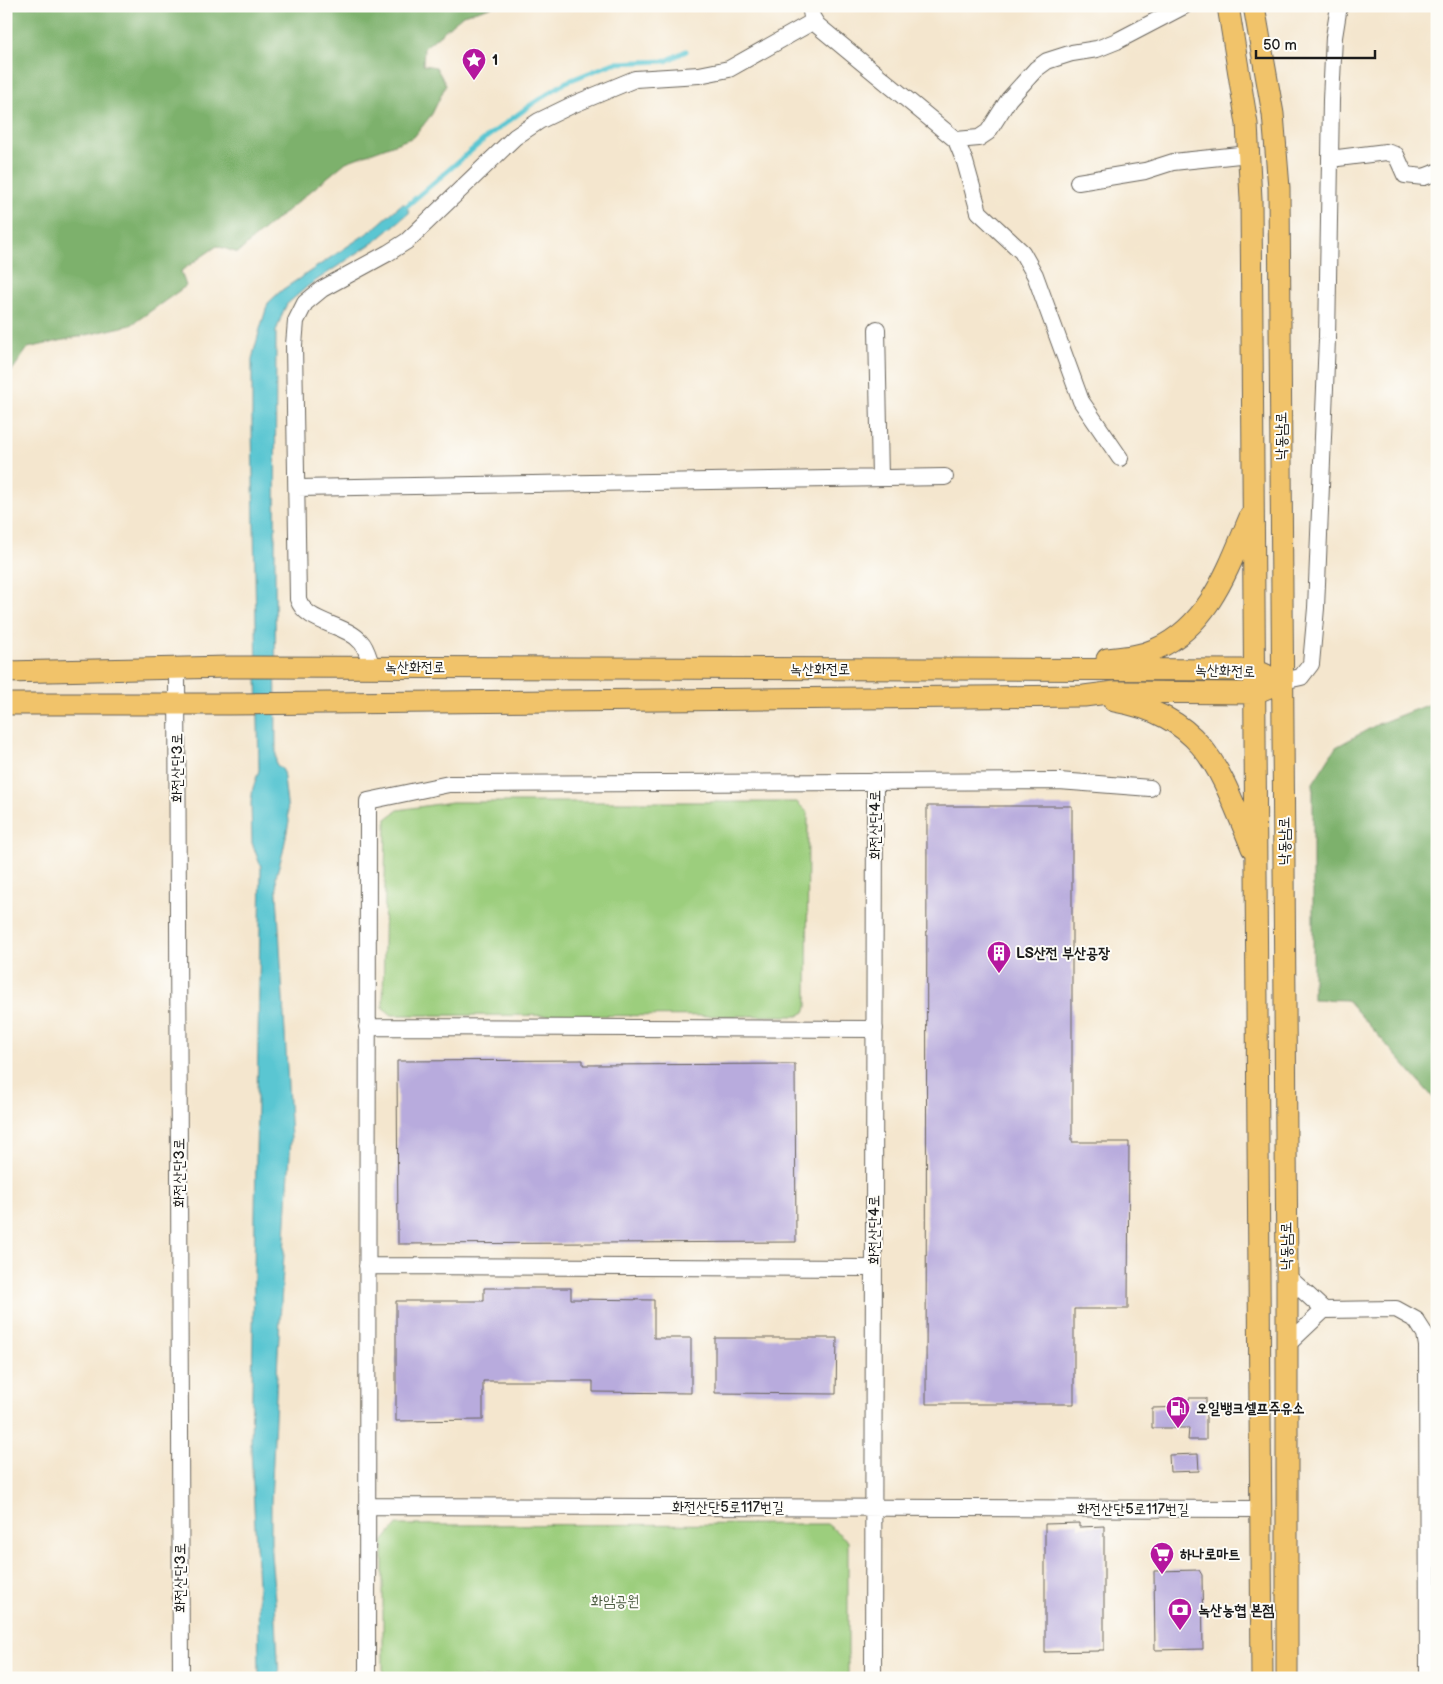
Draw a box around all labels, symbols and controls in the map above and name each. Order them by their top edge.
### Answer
scale bar [1256,28,1374,60]
text: 50 m [1263,36,1297,55]
place icon: 1 [461,47,487,81]
place label: 1 [492,51,498,70]
street label: 낙동남로 [1272,412,1291,460]
street label: 녹산화전로 [385,658,445,677]
street label: 녹산화전로 [790,660,850,679]
street label: 녹산화전로 [1195,660,1255,682]
street label: 화전산단3로 [168,733,187,803]
street label: 화전산단4로 [866,790,885,860]
street label: 낙동남로 [1275,817,1294,865]
building icon: LS산전 부산공장 [986,940,1012,974]
place label: LS산전 부산공장 [1016,944,1110,963]
street label: 화전산단3로 [170,1138,189,1208]
street label: 화전산단4로 [865,1195,884,1265]
street label: 낙동남로 [1277,1222,1296,1270]
fuel station icon: 오일뱅크셀프주유소 [1165,1395,1191,1429]
place label: 오일뱅크셀프주유소 [1196,1399,1305,1418]
street label: 화전산단5로117번길 [672,1498,784,1517]
street label: 화전산단5로117번길 [1077,1500,1189,1519]
supermarket icon: 하나로마트 [1149,1541,1175,1575]
street label: 화전산단3로 [171,1543,190,1613]
place label: 하나로마트 [1180,1545,1240,1564]
park label: 화암공원 [591,1592,639,1611]
bank icon: 녹산농협 본점 [1167,1597,1193,1631]
place label: 녹산농협 본점 [1198,1601,1274,1620]

